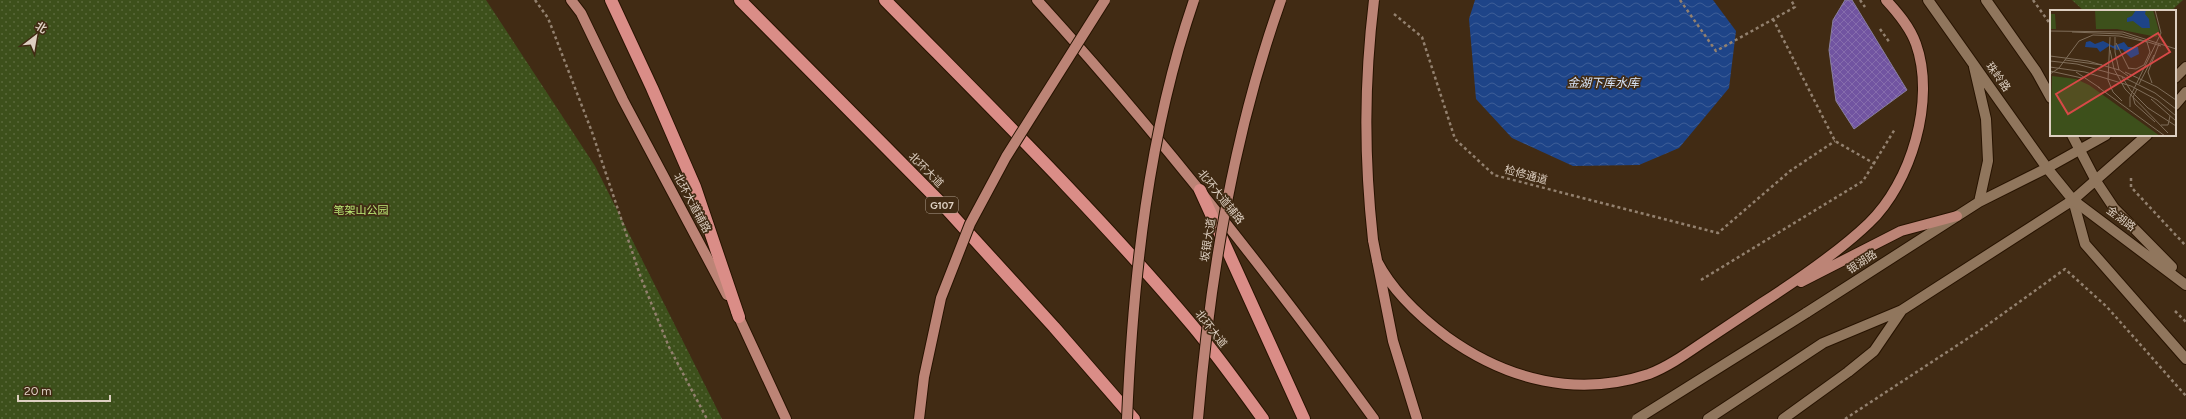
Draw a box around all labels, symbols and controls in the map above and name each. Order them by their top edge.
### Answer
inset map [2050,10,2176,136]
north arrow [16,16,56,56]
text: 北 [33,19,49,36]
street label: 珠岭路 [1983,60,2013,94]
water label: 金湖下库水库 [1567,76,1641,90]
street label: 北环大道 [906,150,946,190]
street label: 检修通道 [1503,163,1549,187]
street label: 北环大道辅路 [1195,167,1247,227]
street label: 北环大道辅路 [671,171,713,235]
road number: G107 [926,197,958,213]
park label: 笔架山公园 [334,204,389,217]
street label: 金湖路 [2104,204,2138,234]
street label: 坂银大道 [1198,217,1218,263]
street label: 银湖路 [1845,248,1879,276]
street label: 北环大道 [1192,308,1230,350]
scale bar [18,377,110,403]
text: 20 m [24,384,52,398]

